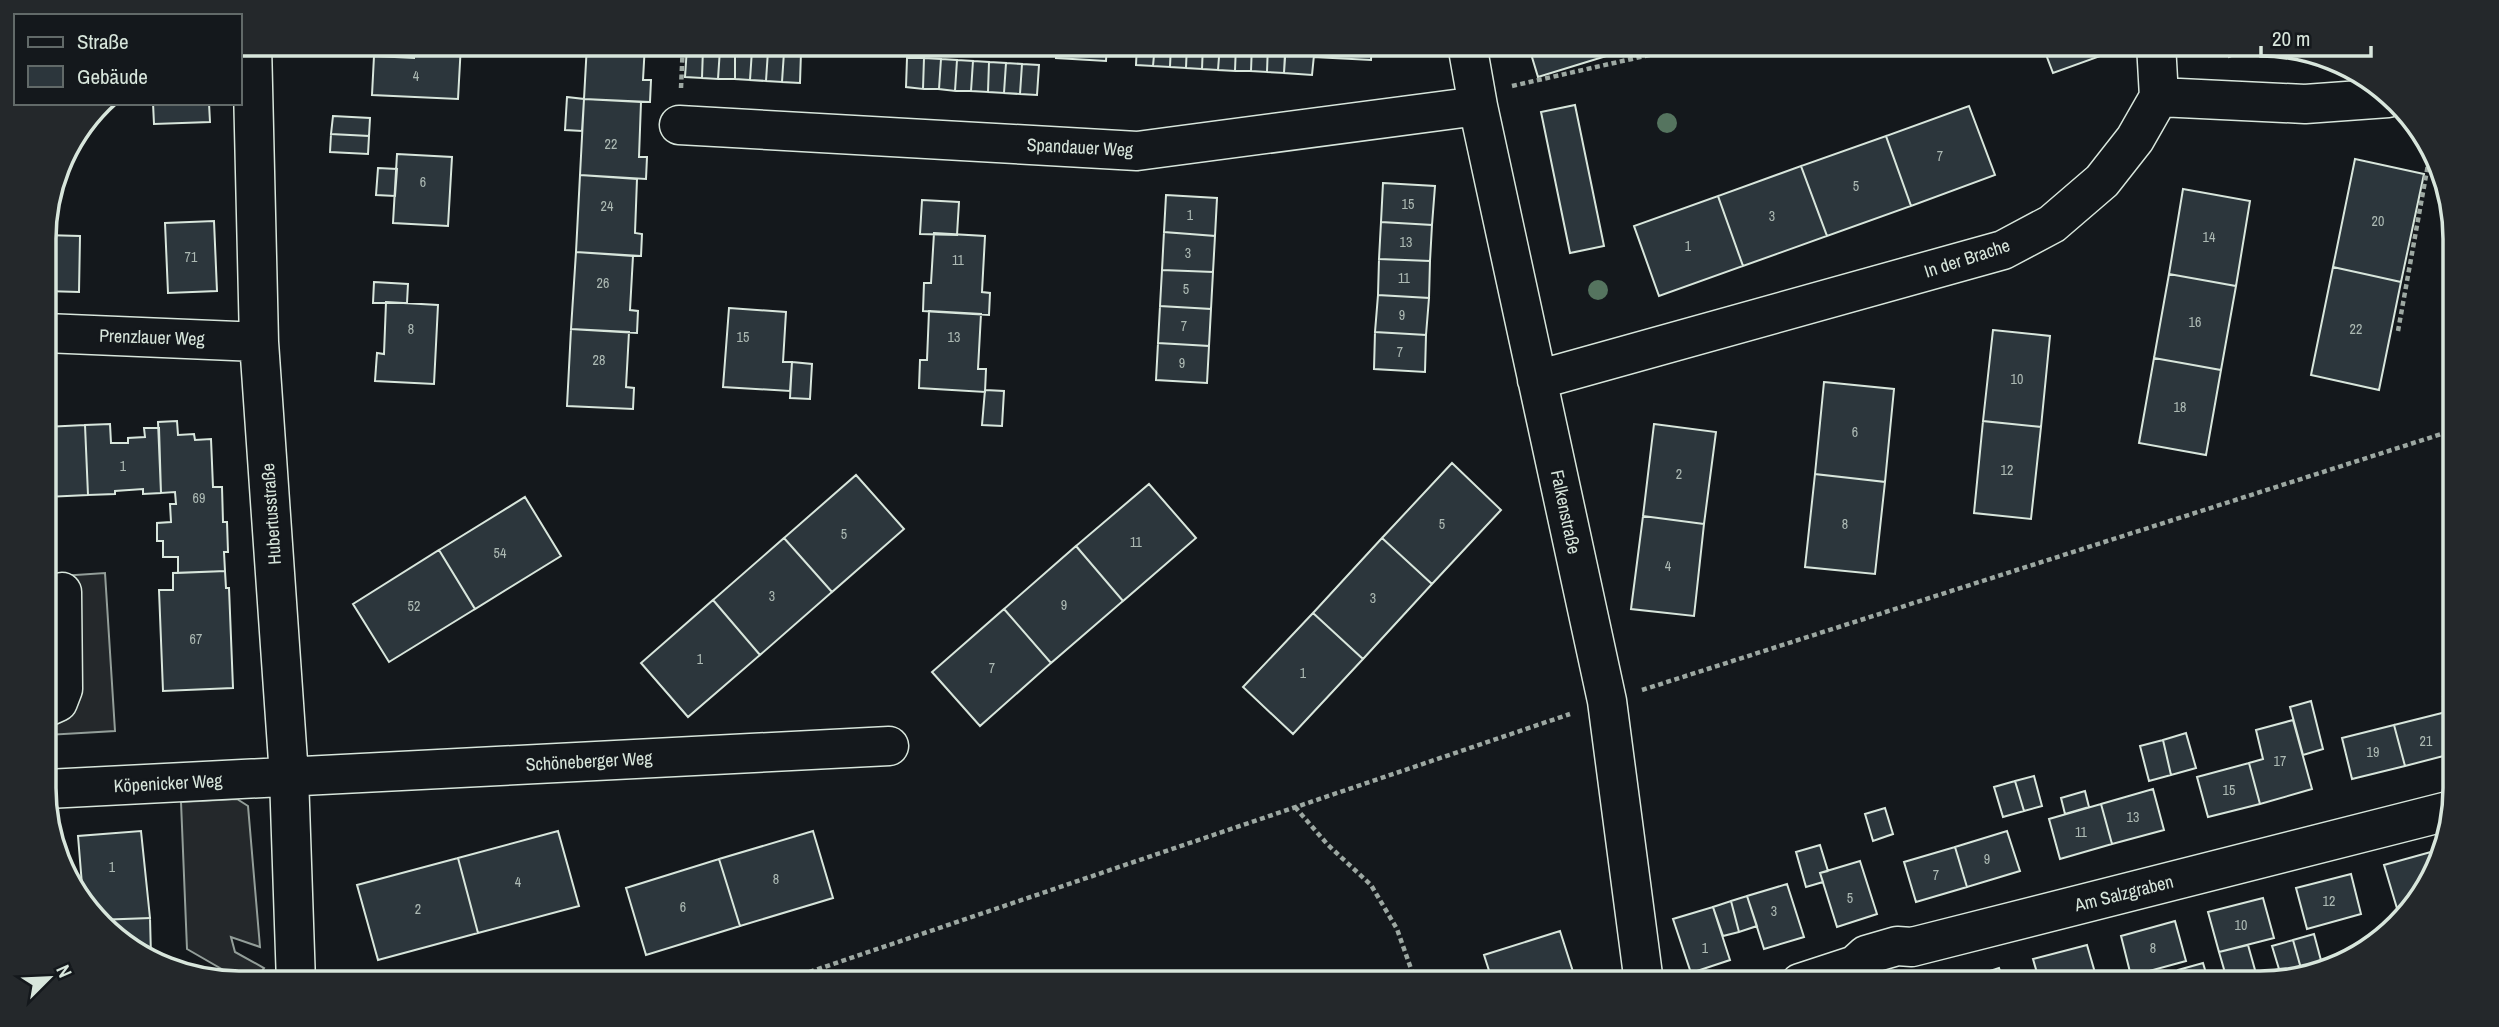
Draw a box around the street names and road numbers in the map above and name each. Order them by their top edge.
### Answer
street label: Spandauer Weg [1026,132,1135,162]
street label: In der Brache [1921,232,2013,284]
street label: Prenzlauer Weg [99,323,206,351]
street label: Hubertusstraße [255,462,287,566]
street label: Falkenstraße [1545,468,1587,556]
street label: Schöneberger Weg [525,745,654,777]
street label: Köpenicker Weg [113,768,224,798]
street label: Am Salzgraben [2071,869,2176,918]

